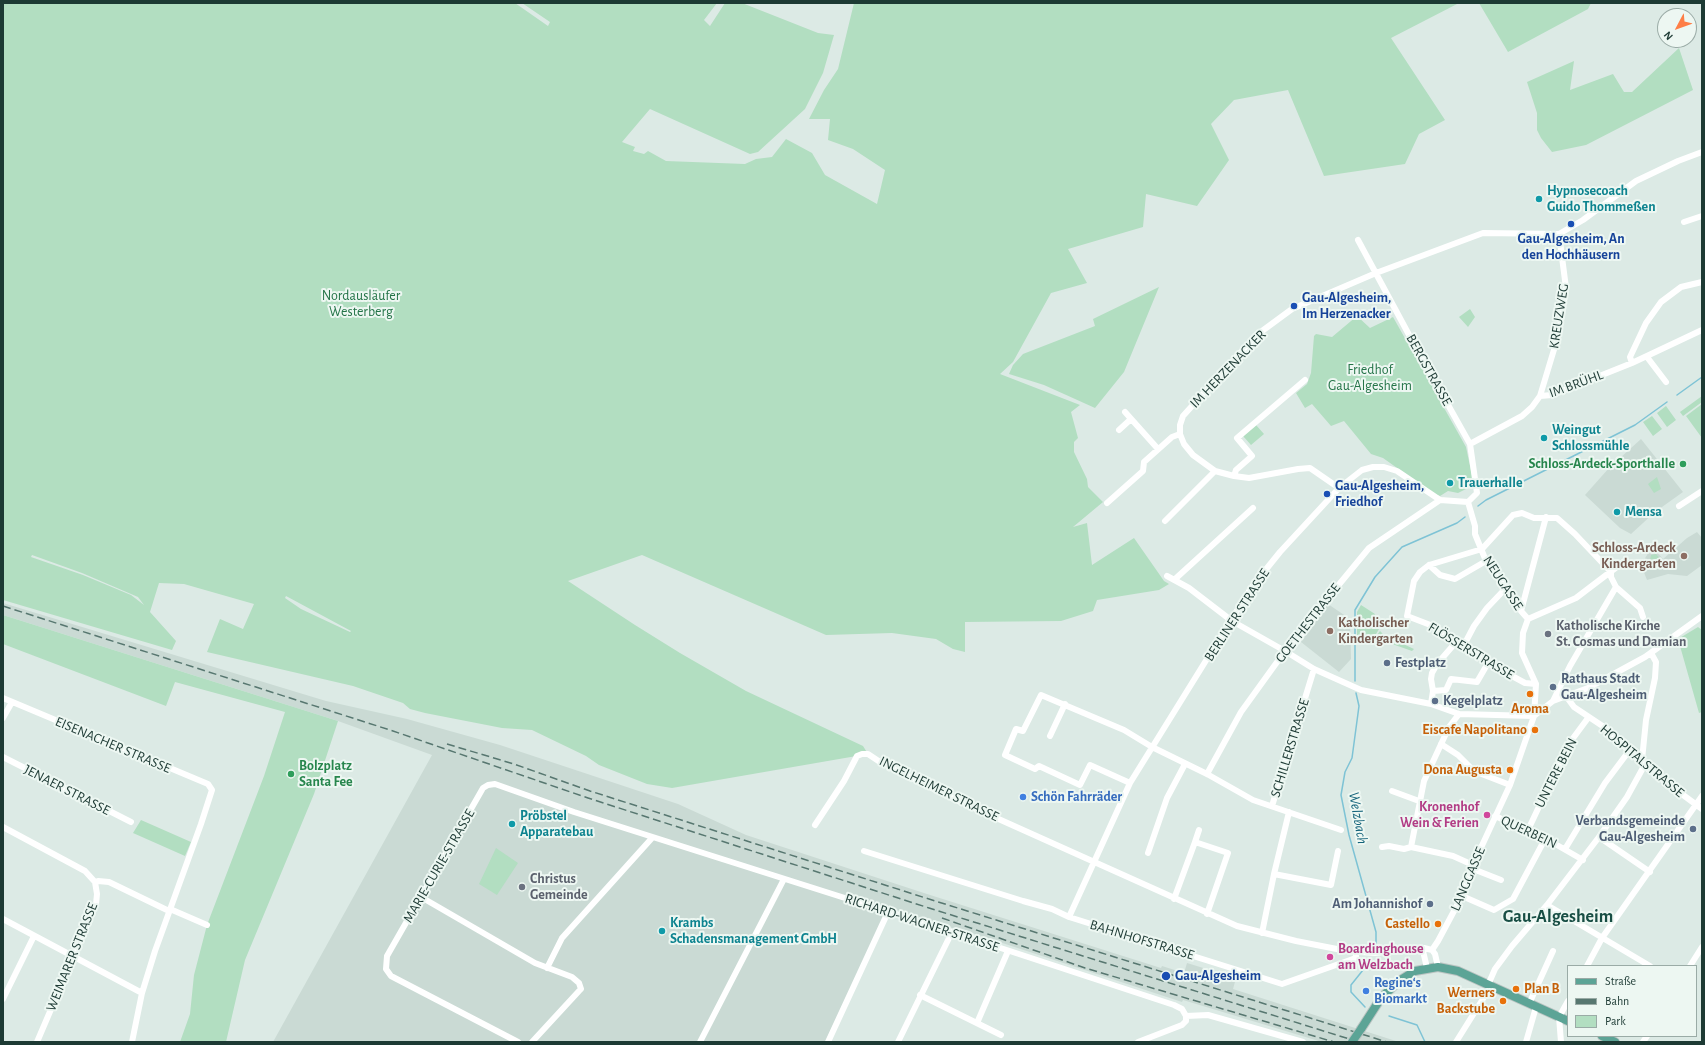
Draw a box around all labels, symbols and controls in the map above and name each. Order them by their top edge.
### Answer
north arrow [1657,8,1697,48]
text: N [1662,29,1675,42]
place label: Hypnosecoach Guido Thommeßen [1547,183,1656,216]
marker: Hypnosecoach Guido Thommeßen [1534,194,1544,204]
marker: Gau-Algesheim, An den Hochhäusern [1566,219,1576,229]
place label: Gau-Algesheim, An den Hochhäusern [1517,231,1625,264]
street label: KREUZWEG [1546,282,1572,350]
park label: Nordausläufer Westerberg [322,288,400,320]
place label: Gau-Algesheim, Im Herzenacker [1302,290,1391,322]
marker: Gau-Algesheim, Im Herzenacker [1289,301,1299,311]
street label: IM HERZENACKER [1186,326,1270,412]
street label: BERGSTRASSE [1402,331,1456,409]
park label: Friedhof Gau-Algesheim [1328,362,1412,394]
street label: IM BRÜHL [1547,366,1605,402]
place label: Weingut Schlossmühle [1552,422,1629,454]
marker: Weingut Schlossmühle [1539,433,1549,443]
place label: Schloss-Ardeck-Sporthalle [1528,456,1675,472]
marker: Schloss-Ardeck-Sporthalle [1678,459,1688,469]
place label: Trauerhalle [1458,475,1523,491]
place label: Gau-Algesheim, Friedhof [1335,478,1424,510]
marker: Trauerhalle [1445,478,1455,488]
marker: Gau-Algesheim, Friedhof [1322,489,1332,499]
place label: Mensa [1625,504,1662,520]
marker: Mensa [1612,507,1622,517]
place label: Schloss-Ardeck Kindergarten [1592,540,1676,572]
marker: Schloss-Ardeck Kindergarten [1679,551,1689,561]
street label: NEUGASSE [1479,553,1527,613]
street label: BERLINER STRASSE [1201,566,1273,664]
street label: GOETHESTRASSE [1272,580,1344,666]
place label: Katholischer Kindergarten [1338,615,1413,648]
place label: Katholische Kirche St. Cosmas und Damian [1556,618,1687,650]
street label: FLÖSSERSTRASSE [1425,619,1517,683]
marker: Katholischer Kindergarten [1325,626,1335,636]
marker: Katholische Kirche St. Cosmas und Damian [1543,629,1553,639]
place label: Festplatz [1395,655,1446,671]
marker: Festplatz [1382,658,1392,668]
place label: Rathaus Stadt Gau-Algesheim [1561,671,1647,704]
marker: Rathaus Stadt Gau-Algesheim [1548,682,1558,692]
marker: Aroma [1525,689,1535,699]
place label: Kegelplatz [1443,693,1503,709]
marker: Kegelplatz [1430,696,1440,706]
street label: SCHILLERSTRASSE [1267,697,1313,799]
place label: Aroma [1511,701,1549,717]
street label: EISENACHER STRASSE [53,713,173,777]
street label: HOSPITALSTRASSE [1596,721,1688,801]
place label: Eiscafe Napolitano [1422,722,1527,738]
marker: Eiscafe Napolitano [1530,725,1540,735]
street label: UNTERE BEIN [1531,735,1581,811]
street label: INGELHEIMER STRASSE [876,753,1002,825]
place label: Bolzplatz Santa Fee [299,758,353,790]
street label: JENAER STRASSE [21,761,113,819]
place label: Dona Augusta [1423,762,1502,778]
marker: Dona Augusta [1505,765,1515,775]
marker: Bolzplatz Santa Fee [286,769,296,779]
place label: Schön Fahrräder [1031,789,1122,805]
water label: Welzbach [1345,790,1371,846]
marker: Schön Fahrräder [1018,792,1028,802]
place label: Kronenhof Wein & Ferien [1400,799,1479,832]
street label: MARIE-CURIE-STRASSE [400,806,478,926]
place label: Pröbstel Apparatebau [520,808,593,840]
marker: Kronenhof Wein & Ferien [1482,810,1492,820]
street label: QUERBEIN [1498,812,1560,852]
place label: Verbandsgemeinde Gau-Algesheim [1575,813,1685,846]
marker: Pröbstel Apparatebau [507,819,517,829]
marker: Verbandsgemeinde Gau-Algesheim [1688,824,1698,834]
street label: LANGGASSE [1447,844,1489,914]
place label: Christus Gemeinde [530,871,588,904]
marker: Christus Gemeinde [517,882,527,892]
street label: RICHARD-WAGNER-STRASSE [843,890,1001,956]
place label: Am Johannishof [1332,896,1422,912]
marker: Am Johannishof [1425,899,1435,909]
street label: WEIMARER STRASSE [43,900,101,1014]
district label: Gau-Algesheim [1503,906,1613,928]
place label: Krambs Schadensmanagement GmbH [670,915,837,948]
street label: BAHNHOFSTRASSE [1088,916,1196,964]
place label: Castello [1385,916,1430,932]
marker: Castello [1433,919,1443,929]
marker: Krambs Schadensmanagement GmbH [657,926,667,936]
place label: Boardinghouse am Welzbach [1338,941,1424,974]
marker: Boardinghouse am Welzbach [1325,952,1335,962]
legend [1567,965,1697,1037]
place label: Gau-Algesheim [1175,968,1261,984]
marker: Gau-Algesheim [1160,970,1172,982]
place label: Regine‘s Biomarkt [1374,975,1427,1008]
text: Straße [1605,975,1636,987]
place label: Plan B [1524,981,1560,997]
marker: Plan B [1511,984,1521,994]
place label: Werners Backstube [1437,985,1495,1018]
marker: Regine‘s Biomarkt [1361,986,1371,996]
text: Bahn [1605,995,1629,1007]
marker: Werners Backstube [1498,996,1508,1006]
text: Park [1605,1015,1626,1027]

